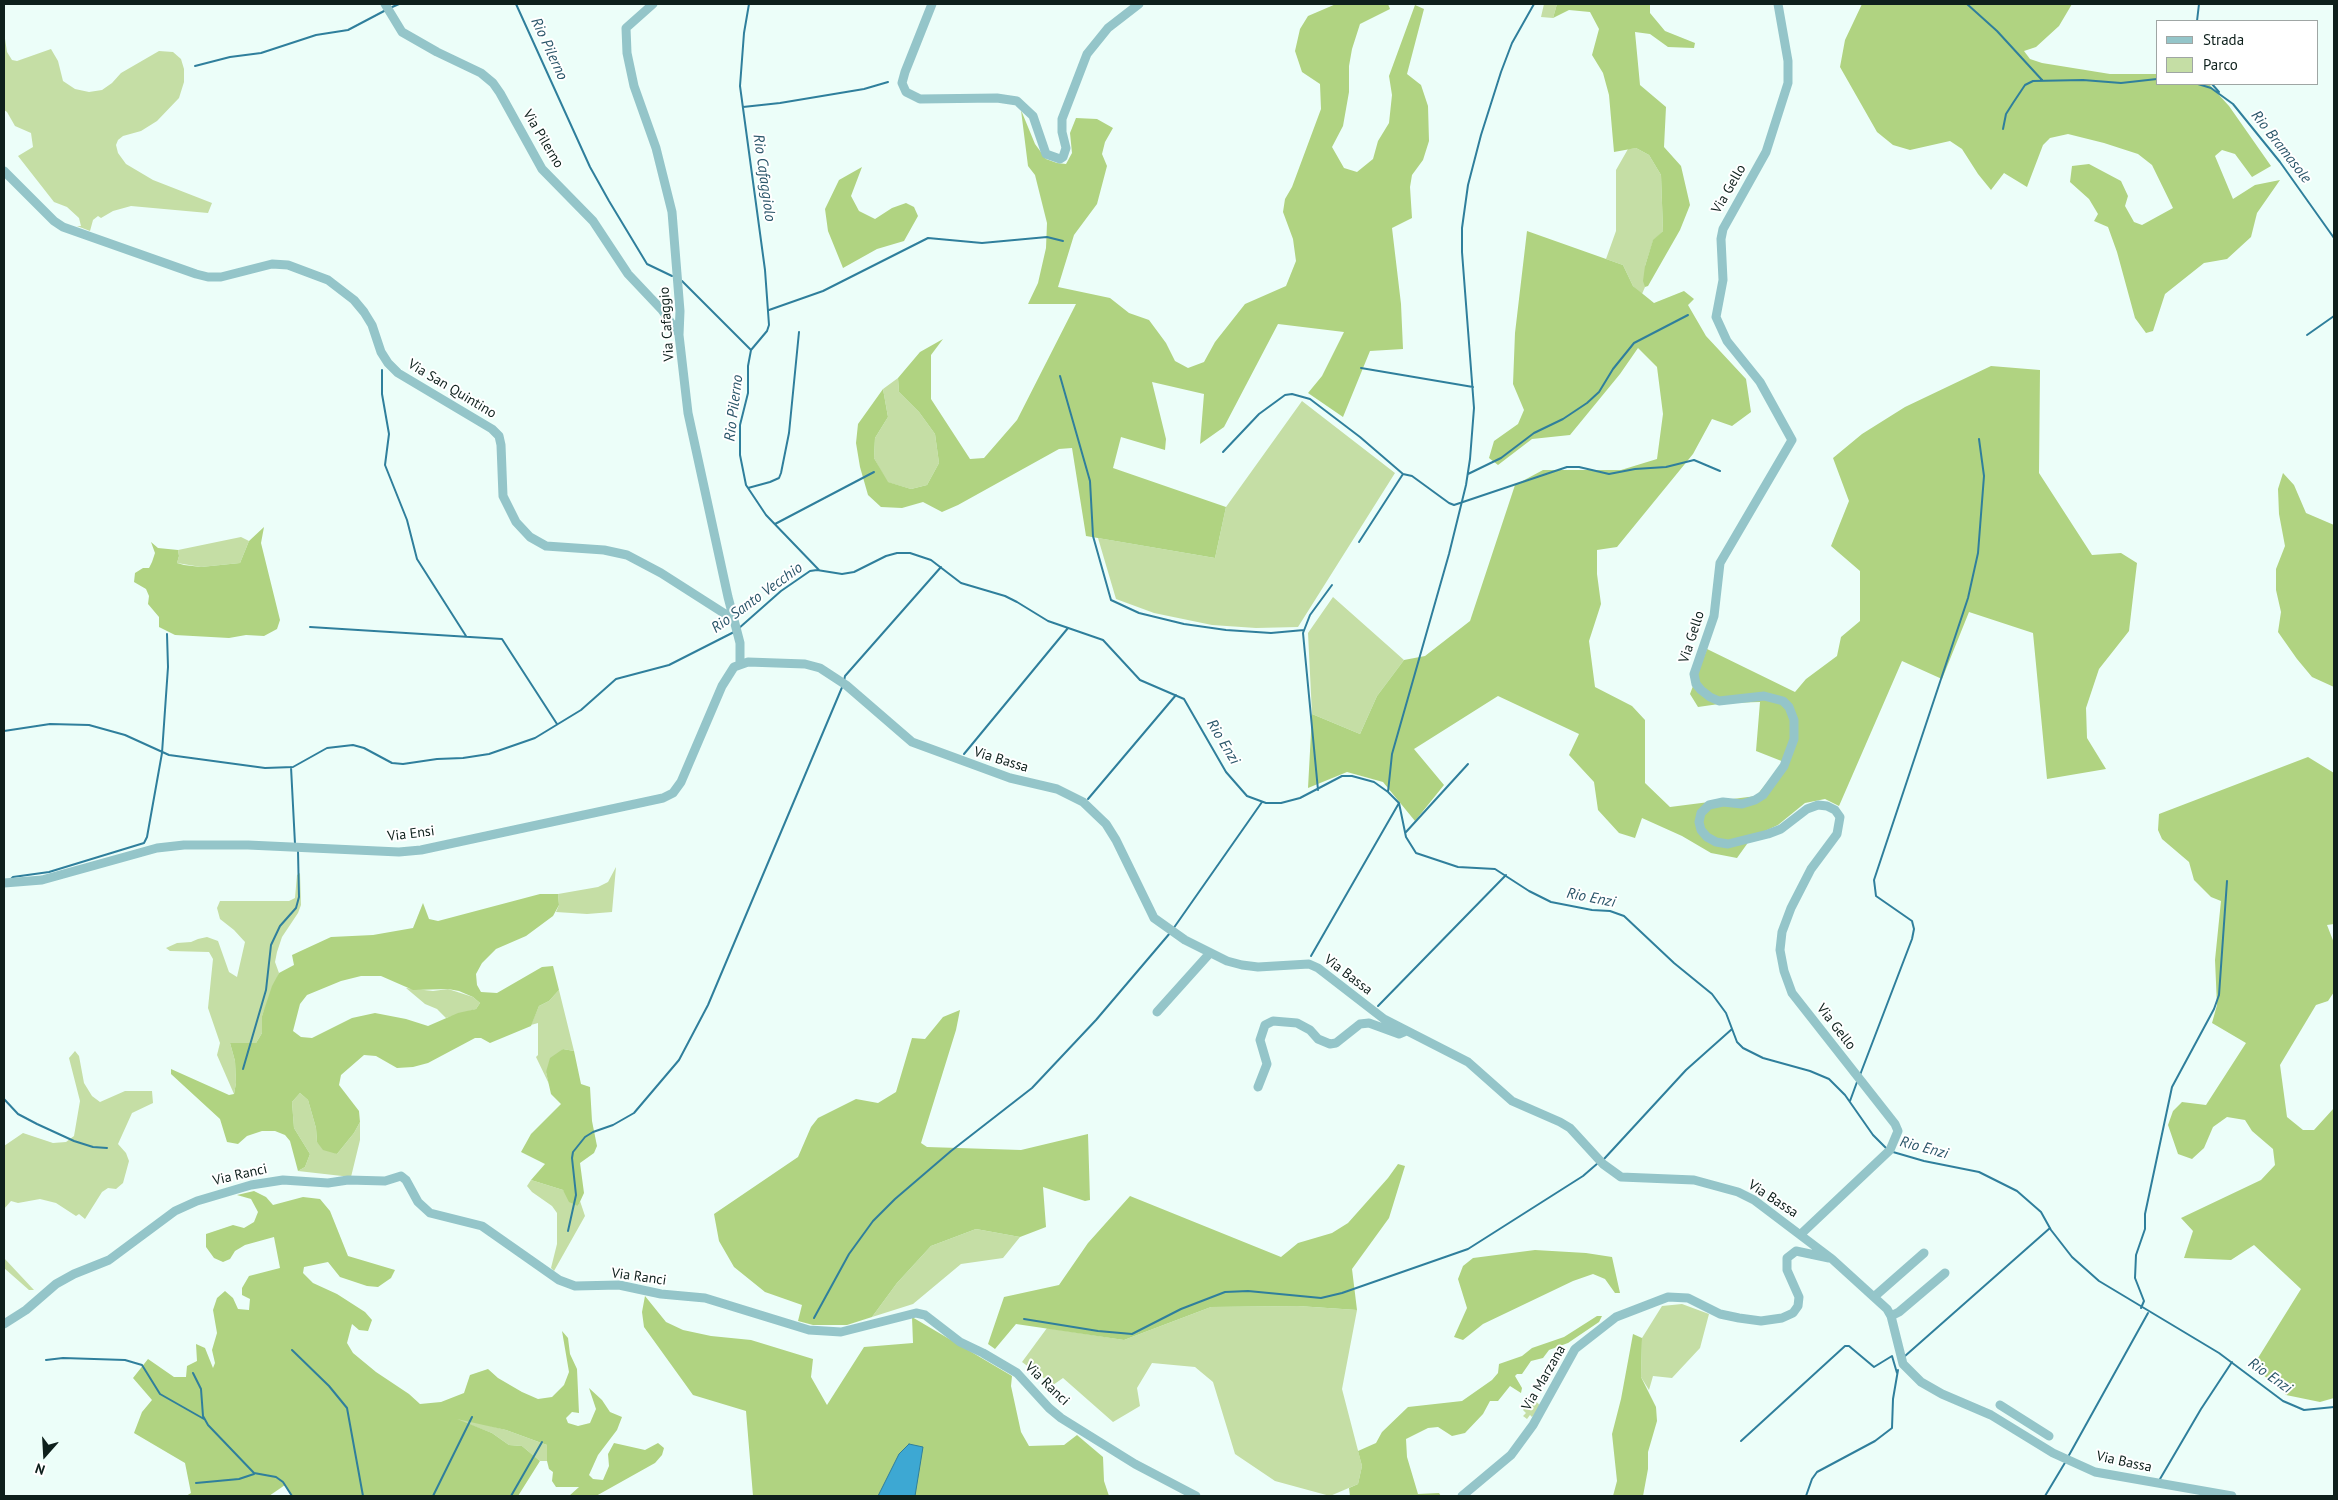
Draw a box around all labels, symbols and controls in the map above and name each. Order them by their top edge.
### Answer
water label: Rio Pilerno [527,15,571,83]
legend [2156,20,2318,85]
text: Strada [2203,30,2244,49]
text: Parco [2203,55,2238,74]
street label: Via Pilerno [519,107,567,171]
water label: Rio Bramasole [2247,107,2315,187]
water label: Rio Cafaggiolo [749,133,779,223]
street label: Via Gello [1708,162,1750,216]
street label: Via Cafaggio [656,286,678,362]
street label: Via San Quintino [405,356,499,422]
water label: Rio Pilerno [721,374,747,442]
water label: Rio Santo Vecchio [708,559,806,637]
street label: Via Gello [1676,609,1708,665]
water label: Rio Enzi [1203,716,1243,768]
street label: Via Bassa [972,744,1030,776]
street label: Via Ensi [387,823,435,845]
water label: Rio Enzi [1565,884,1617,912]
street label: Via Bassa [1320,951,1376,999]
street label: Via Gello [1813,1001,1859,1053]
water label: Rio Enzi [1898,1133,1950,1163]
street label: Via Ranci [211,1161,269,1189]
street label: Via Bassa [1745,1177,1801,1221]
street label: Via Ranci [610,1265,668,1289]
street label: Via Marzana [1518,1342,1570,1414]
water label: Rio Enzi [2245,1354,2295,1398]
street label: Via Ranci [1021,1359,1073,1409]
north arrow [20,1430,70,1480]
street label: Via Bassa [2095,1448,2153,1476]
text: N [33,1459,47,1479]

